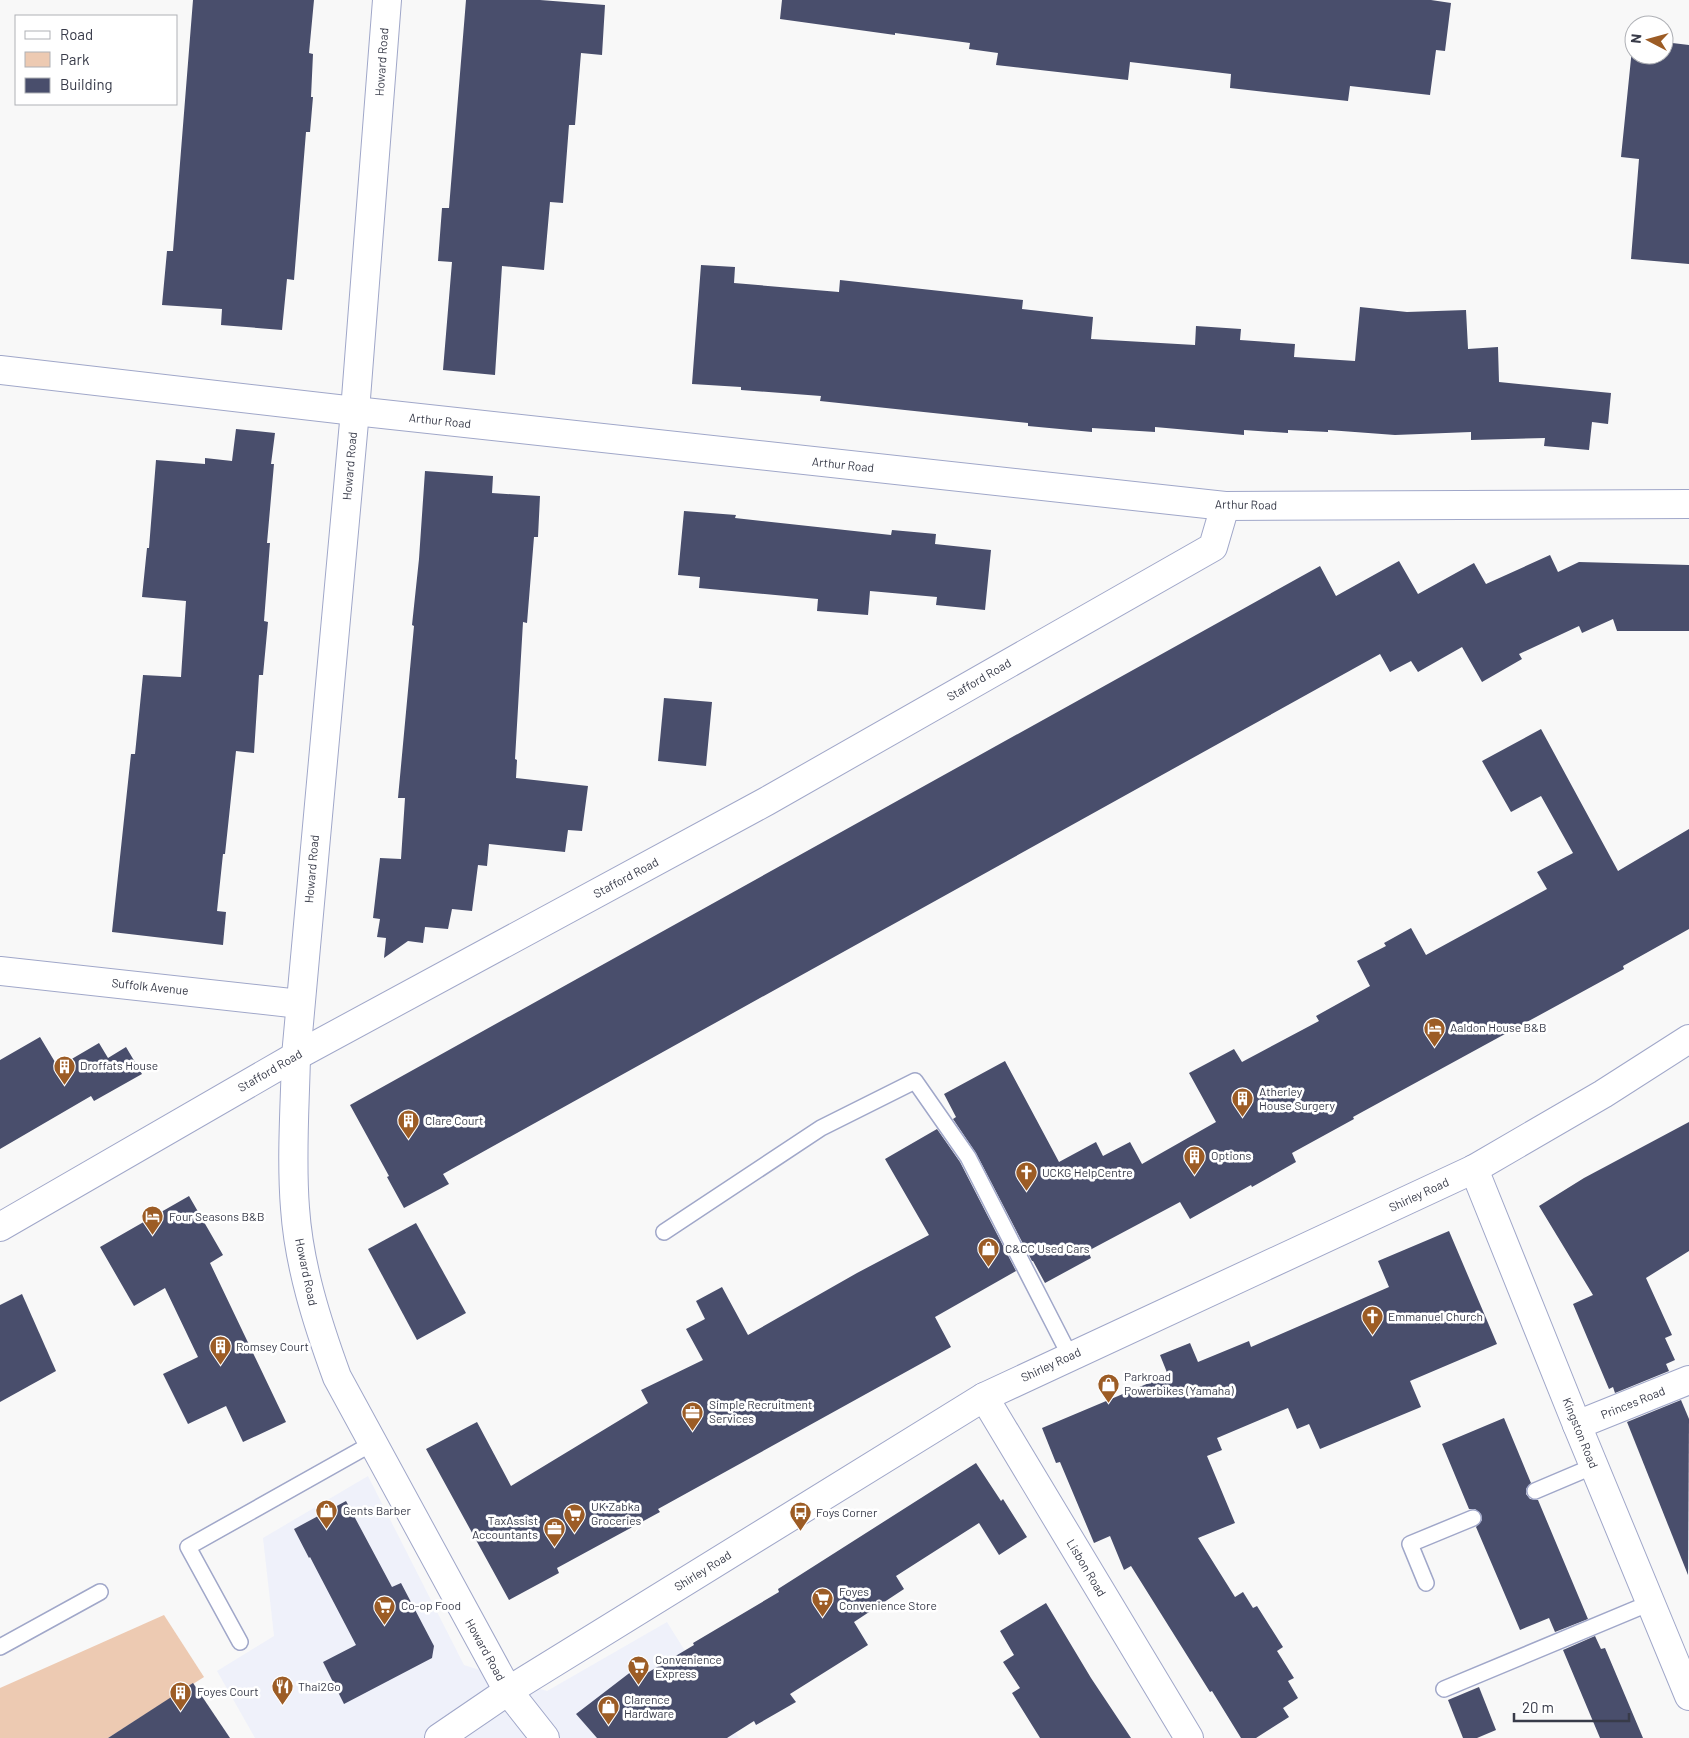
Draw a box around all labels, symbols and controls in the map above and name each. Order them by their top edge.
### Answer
legend [15,15,178,105]
north arrow [1624,15,1674,65]
text: Road [60,25,93,43]
street label: Howard Road [372,27,390,97]
text: N [1627,33,1645,44]
text: Park [60,50,90,68]
text: Building [60,75,113,93]
street label: Arthur Road [408,410,472,430]
street label: Howard Road [339,431,359,501]
street label: Arthur Road [811,454,875,474]
street label: Arthur Road [1215,496,1277,512]
street label: Stafford Road [944,655,1013,703]
street label: Howard Road [301,834,321,904]
street label: Stafford Road [591,854,661,900]
street label: Suffolk Avenue [111,975,189,997]
hotel icon: Aaldon House B&B [1422,1016,1446,1047]
place label: Aaldon House B&B [1450,1020,1546,1034]
street label: Stafford Road [235,1046,304,1094]
building icon: Droffats House [52,1054,76,1085]
place label: Droffats House [80,1058,158,1072]
place label: Atherley House Surgery [1259,1084,1336,1112]
building icon: Atherley House Surgery [1231,1087,1255,1118]
building icon: Clare Court [397,1109,421,1140]
place label: Clare Court [425,1113,483,1127]
building icon: Options [1183,1144,1207,1175]
place label: Options [1211,1148,1252,1162]
church icon: UCKG HelpCentre [1014,1161,1038,1192]
place label: UCKG HelpCentre [1042,1165,1133,1179]
street label: Shirley Road [1386,1174,1451,1214]
hotel icon: Four Seasons B&B [141,1205,165,1236]
place label: Four Seasons B&B [169,1209,264,1223]
street label: Howard Road [293,1237,321,1307]
shop icon: C&CC Used Cars [977,1237,1001,1268]
place label: C&CC Used Cars [1005,1241,1090,1255]
church icon: Emmanuel Church [1360,1305,1384,1336]
place label: Emmanuel Church [1388,1309,1483,1323]
building icon: Romsey Court [208,1335,232,1366]
place label: Romsey Court [236,1339,309,1353]
street label: Shirley Road [1018,1344,1083,1384]
place label: Parkroad Powerbikes (Yamaha) [1124,1369,1234,1397]
shop icon: Parkroad Powerbikes (Yamaha) [1096,1372,1120,1403]
street label: Princes Road [1598,1383,1667,1421]
street label: Kingston Road [1560,1395,1601,1470]
place label: Simple Recruitment Services [709,1397,812,1425]
office icon: Simple Recruitment Services [681,1400,705,1431]
shop icon: Gents Barber [315,1499,339,1530]
place label: UK Zabka Groceries [591,1499,642,1527]
bus stop icon: Foys Corner [788,1501,812,1532]
supermarket icon: UK Zabka Groceries [563,1502,587,1533]
place label: Gents Barber [343,1503,412,1517]
place label: Foys Corner [816,1505,878,1519]
place label: TaxAssist Accountants [472,1513,538,1541]
office icon: TaxAssist Accountants [542,1516,566,1547]
street label: Lisbon Road [1064,1536,1109,1599]
street label: Shirley Road [671,1547,733,1593]
place label: Foyes Convenience Store [839,1584,937,1612]
supermarket icon: Foyes Convenience Store [811,1587,835,1618]
supermarket icon: Co-op Food [373,1594,397,1625]
place label: Co-op Food [401,1598,461,1612]
street label: Howard Road [463,1616,509,1683]
place label: Convenience Express [655,1652,722,1680]
supermarket icon: Convenience Express [627,1655,651,1686]
restaurant icon: Thai2Go [270,1675,294,1706]
place label: Thai2Go [298,1679,341,1693]
building icon: Foyes Court [169,1680,193,1711]
place label: Foyes Court [197,1684,259,1698]
scale bar [1514,1690,1629,1722]
place label: Clarence Hardware [624,1692,674,1720]
shop icon: Clarence Hardware [596,1695,620,1726]
text: 20 m [1522,1698,1554,1716]

